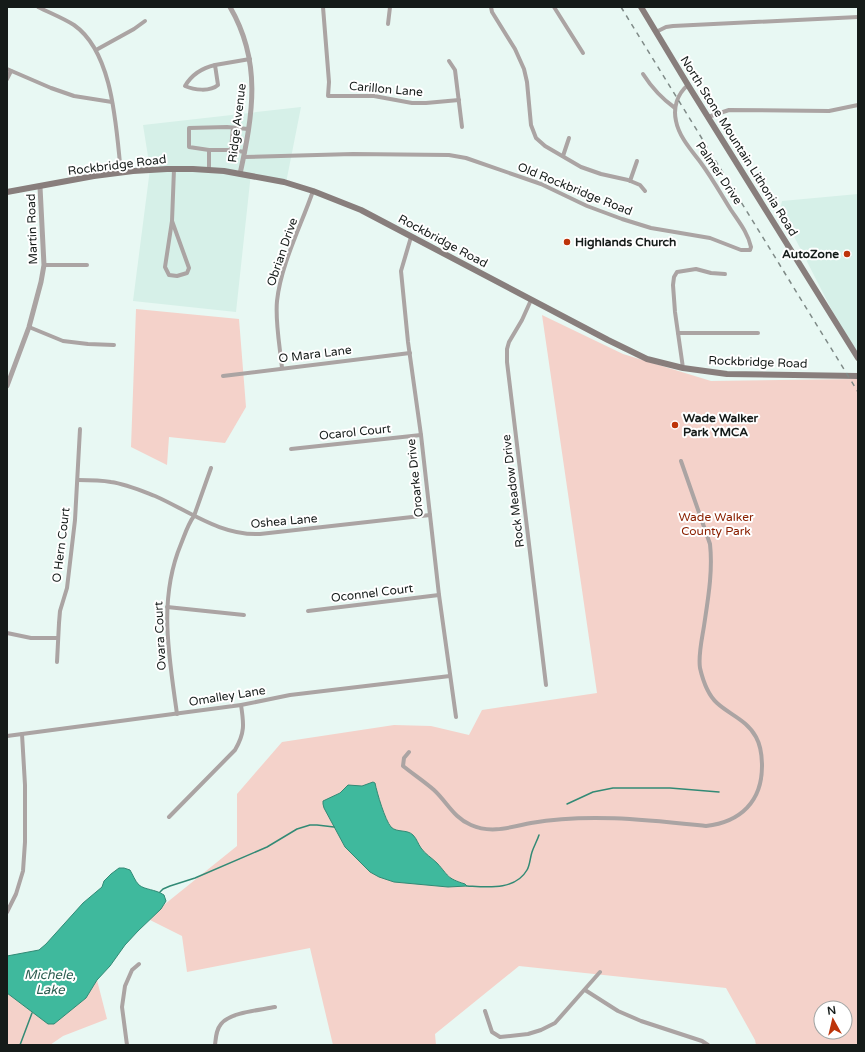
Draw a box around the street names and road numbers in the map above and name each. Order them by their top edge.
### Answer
street label: North Stone Mountain Lithonia Road [677,53,801,239]
street label: Carillon Lane [348,79,424,99]
street label: Ridge Avenue [225,82,249,163]
street label: Palmer Drive [693,139,745,207]
street label: Rockbridge Road [67,152,167,178]
street label: Old Rockbridge Road [516,160,634,218]
street label: Martin Road [24,193,40,265]
street label: Rockbridge Road [396,212,490,270]
street label: Obrian Drive [264,216,300,288]
street label: O Mara Lane [278,343,352,365]
street label: Rockbridge Road [708,353,808,371]
street label: Ocarol Court [318,421,392,443]
street label: Rock Meadow Drive [499,433,527,548]
street label: Oroarke Drive [404,438,426,518]
street label: O Hern Court [49,506,73,583]
street label: Oshea Lane [250,511,318,531]
street label: Oconnel Court [330,581,414,605]
street label: Ovara Court [151,601,169,671]
street label: Omalley Lane [188,683,267,709]

